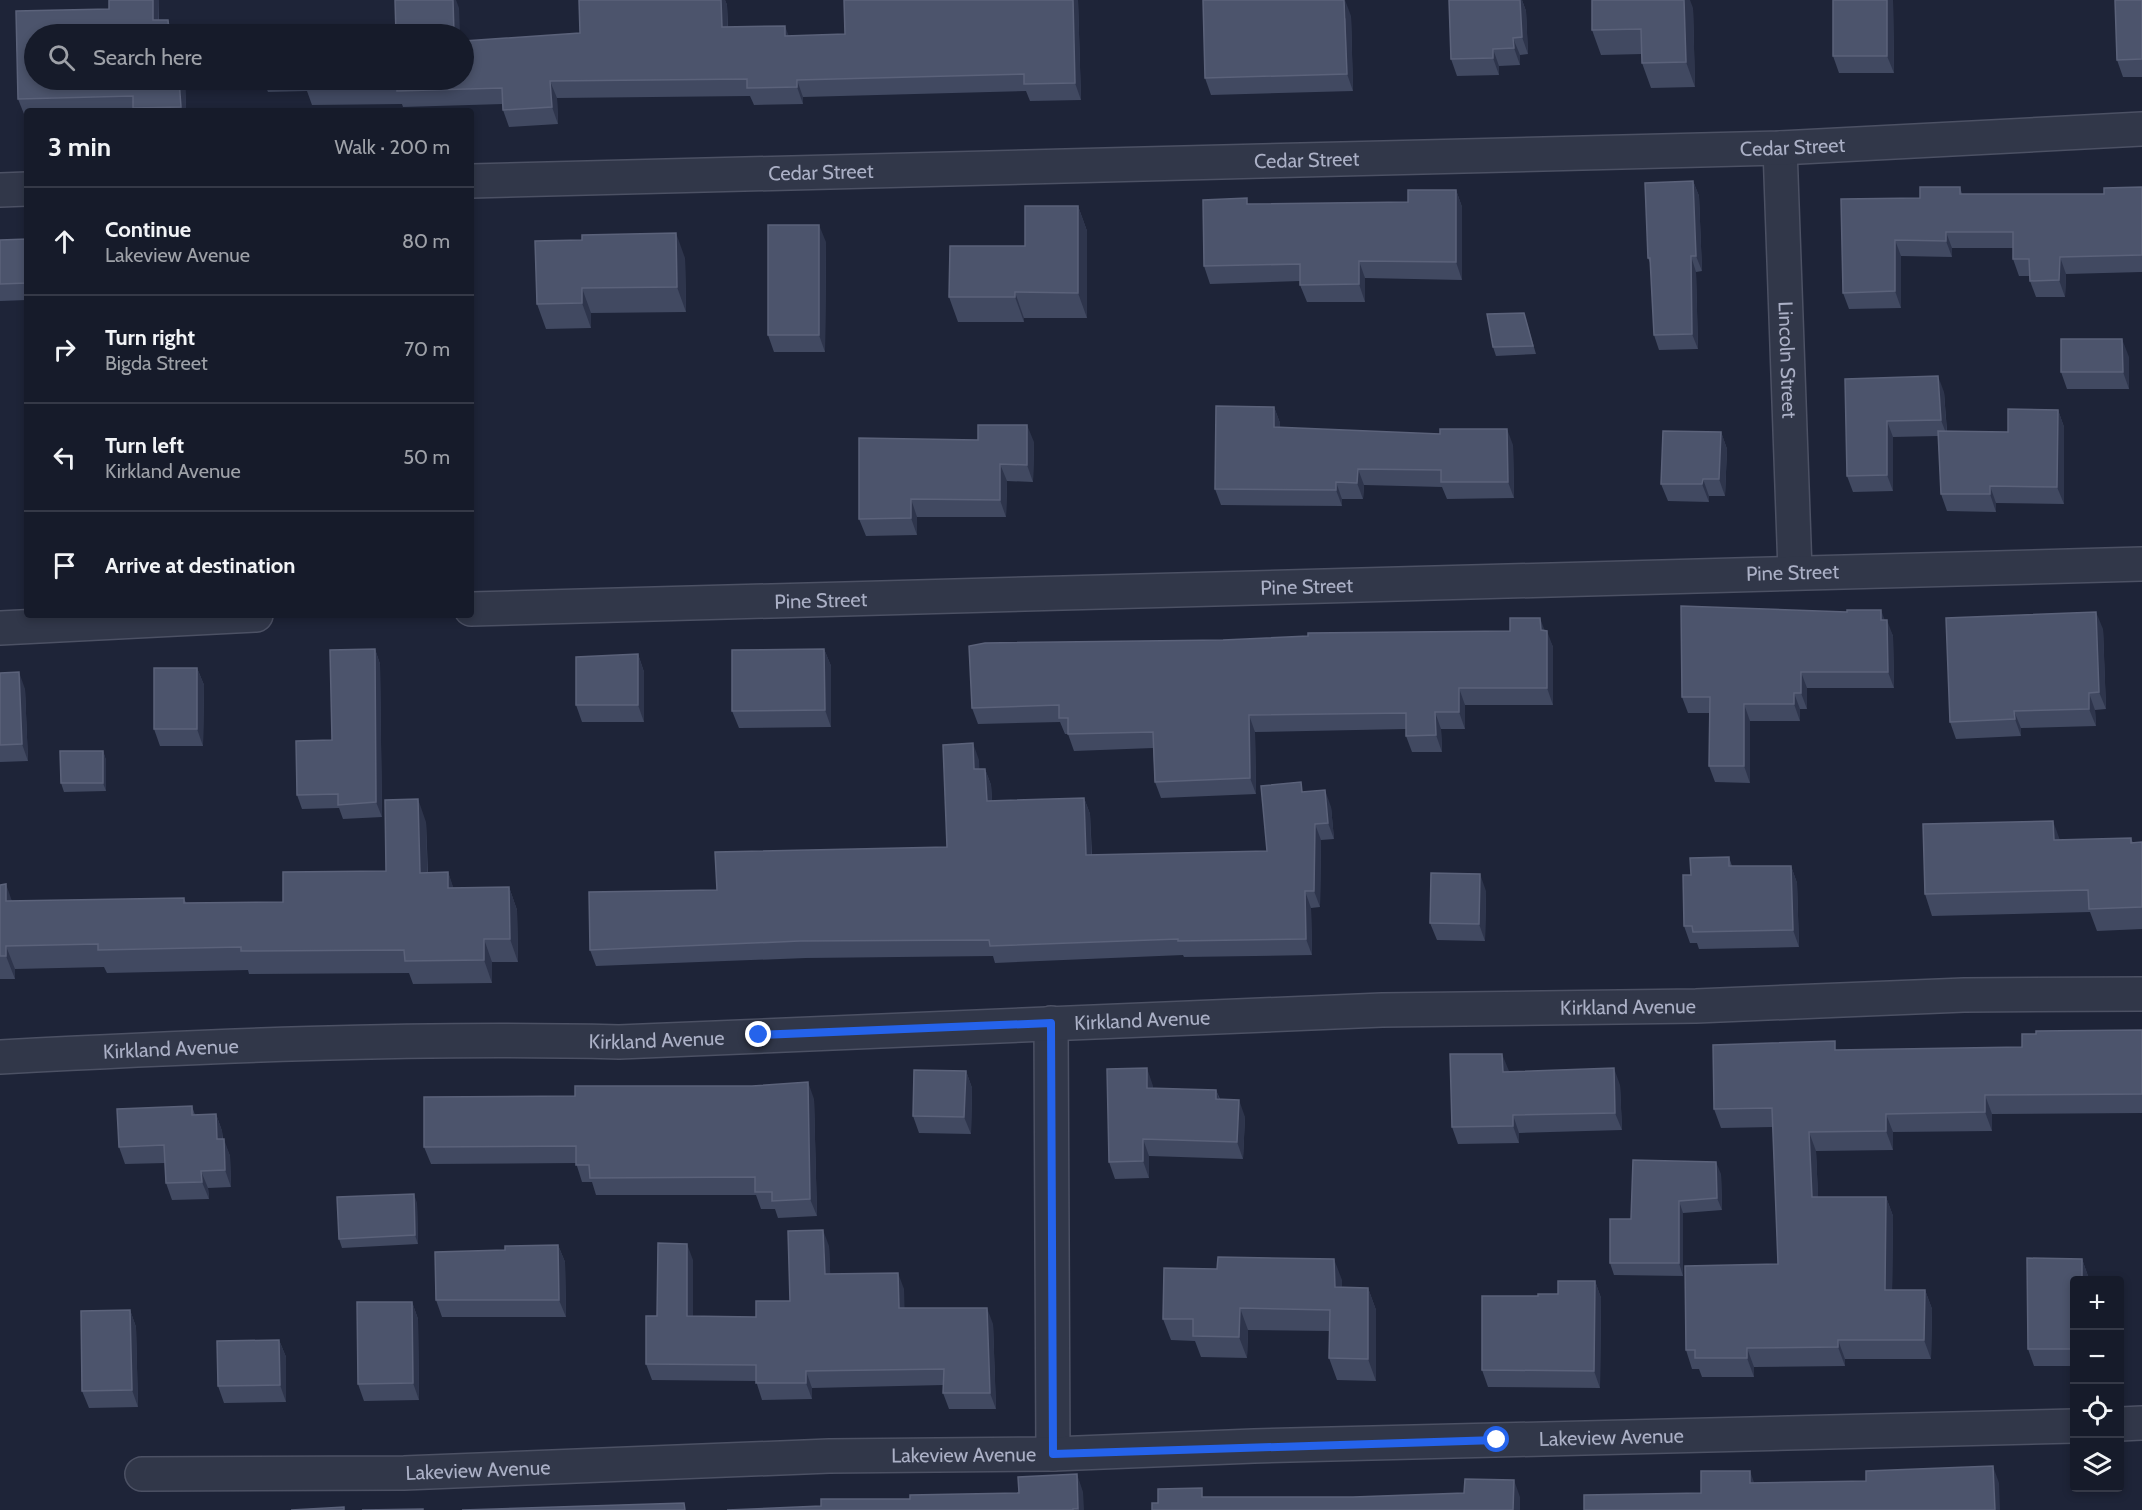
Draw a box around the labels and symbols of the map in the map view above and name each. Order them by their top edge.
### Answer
street label: Cedar Street [1740,133,1846,161]
street label: Cedar Street [1254,147,1360,173]
street label: Cedar Street [768,159,874,186]
street label: Lincoln Street [1773,301,1802,419]
street label: Pine Street [1746,559,1840,586]
street label: Pine Street [1260,573,1354,600]
street label: Pine Street [774,587,868,614]
street label: Kirkland Avenue [1560,994,1696,1020]
street label: Kirkland Avenue [1074,1005,1211,1035]
route end [745,1021,771,1047]
street label: Kirkland Avenue [588,1026,725,1054]
street label: Kirkland Avenue [102,1034,239,1064]
street label: Lakeview Avenue [1539,1424,1684,1451]
route start [1483,1426,1509,1452]
street label: Lakeview Avenue [891,1442,1036,1467]
street label: Lakeview Avenue [405,1455,551,1485]

